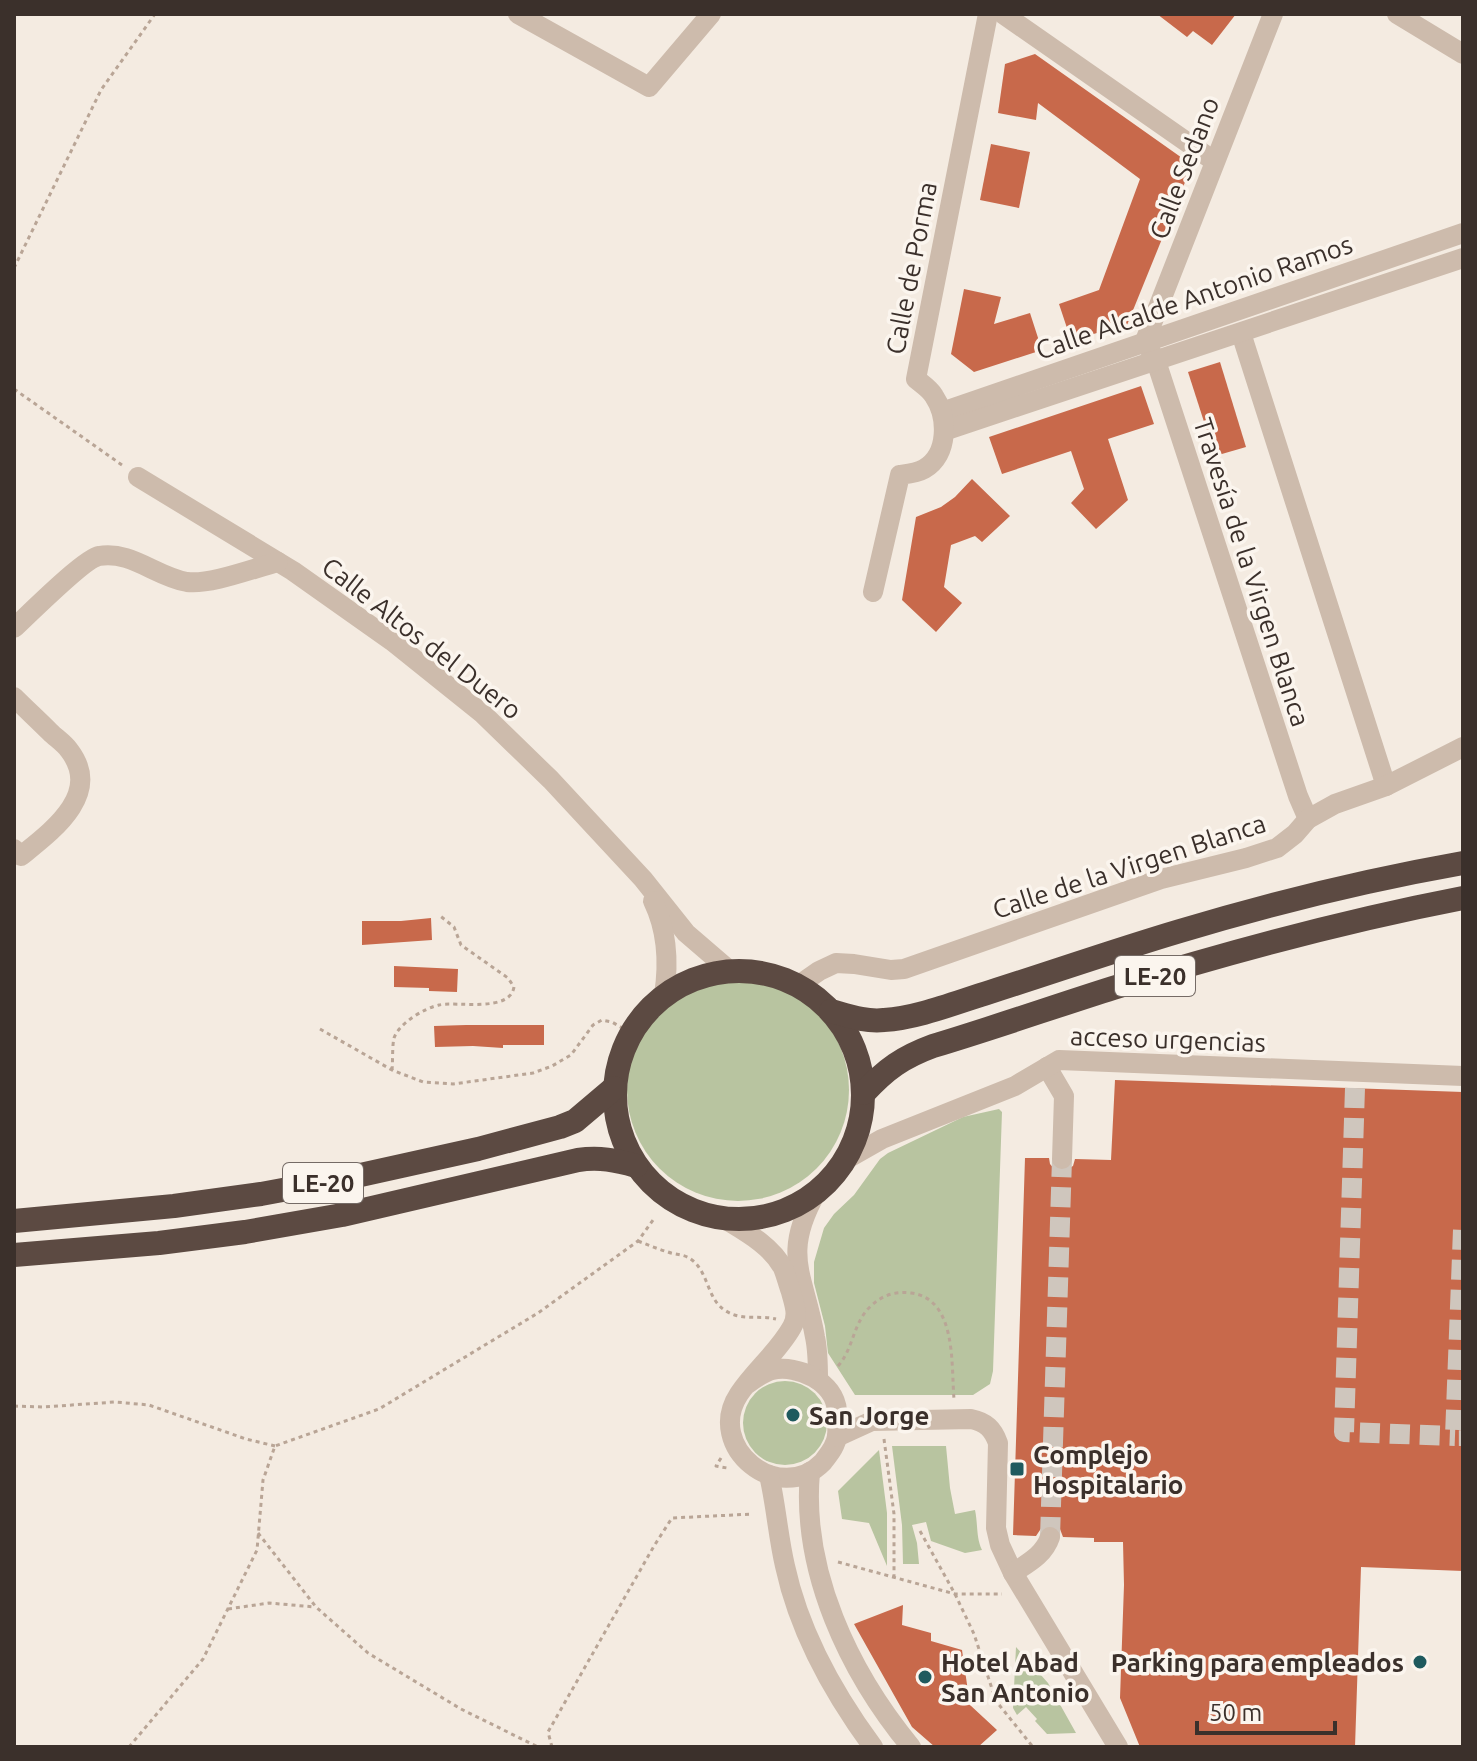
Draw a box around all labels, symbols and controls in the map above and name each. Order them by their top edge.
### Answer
street label: Calle Sedano [1144,93,1224,243]
street label: Calle de Porma [880,179,942,357]
street label: Calle Alcalde Antonio Ramos [1032,229,1356,365]
street label: Travesía de la Virgen Blanca [1188,414,1316,730]
street label: Calle Altos del Duero [317,551,527,725]
street label: Calle de la Virgen Blanca [989,808,1269,924]
road number: LE-20 [1115,956,1195,996]
street label: acceso urgencias [1070,1021,1266,1057]
road number: LE-20 [283,1163,363,1203]
place label: San Jorge [809,1401,929,1430]
marker: San Jorge [784,1406,802,1424]
place label: Complejo Hospitalario [1033,1440,1183,1499]
marker: Complejo Hospitalario [1008,1460,1026,1478]
place label: Hotel Abad San Antonio [941,1648,1090,1707]
place label: Parking para empleados [1111,1648,1404,1677]
marker: Parking para empleados [1411,1653,1429,1671]
marker: Hotel Abad San Antonio [916,1668,934,1686]
scale bar [1197,1685,1335,1735]
text: 50 m [1209,1699,1262,1726]

